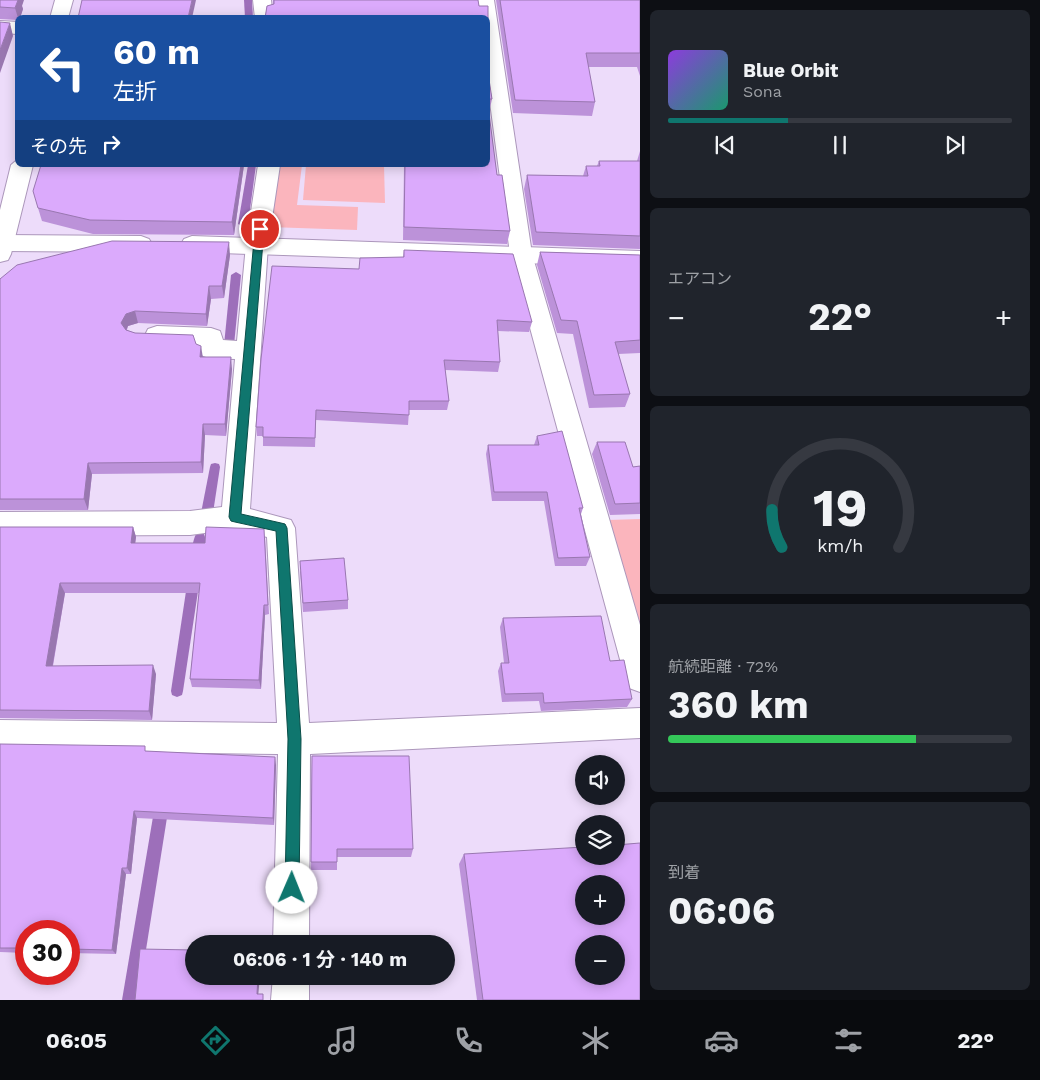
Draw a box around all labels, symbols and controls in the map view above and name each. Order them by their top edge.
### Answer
text: 60 m [113,31,200,73]
icon: left [30,35,95,100]
text: Blue Orbit [743,59,838,82]
text: 左折 [113,79,157,104]
text: Sona [743,82,782,101]
icon: right [97,130,125,158]
icon: previous [711,131,739,159]
icon: pause [826,131,854,159]
icon: next [941,131,969,159]
text: その先 [30,135,87,158]
pin [239,208,281,250]
icon: arrive [246,215,274,243]
text: エアコン [668,269,732,288]
text: 22° [808,295,872,339]
text: − [668,301,685,334]
text: + [995,301,1012,334]
text: 19 [813,478,867,539]
text: km/h [817,535,863,556]
text: 航続距離 · 72% [668,657,778,676]
text: 360 km [668,683,809,727]
map controls [575,755,625,985]
button: sound [575,755,625,805]
button: layers [575,815,625,865]
position arrow [265,861,317,913]
text: 到着 [668,863,700,882]
button: + [575,875,625,925]
text: 06:06 [668,889,775,933]
speed limit sign: 30 [15,920,80,985]
button: − [575,935,625,985]
text: 06:06 · 1 分 · 140 m [233,948,407,971]
icon: directions [198,1023,233,1058]
icon: music [325,1023,360,1058]
icon: phone [451,1023,486,1058]
icon: climate [578,1023,613,1058]
icon: car [704,1023,739,1058]
icon: filters [831,1023,866,1058]
text: 06:05 [46,1028,107,1053]
text: 22° [957,1028,994,1053]

